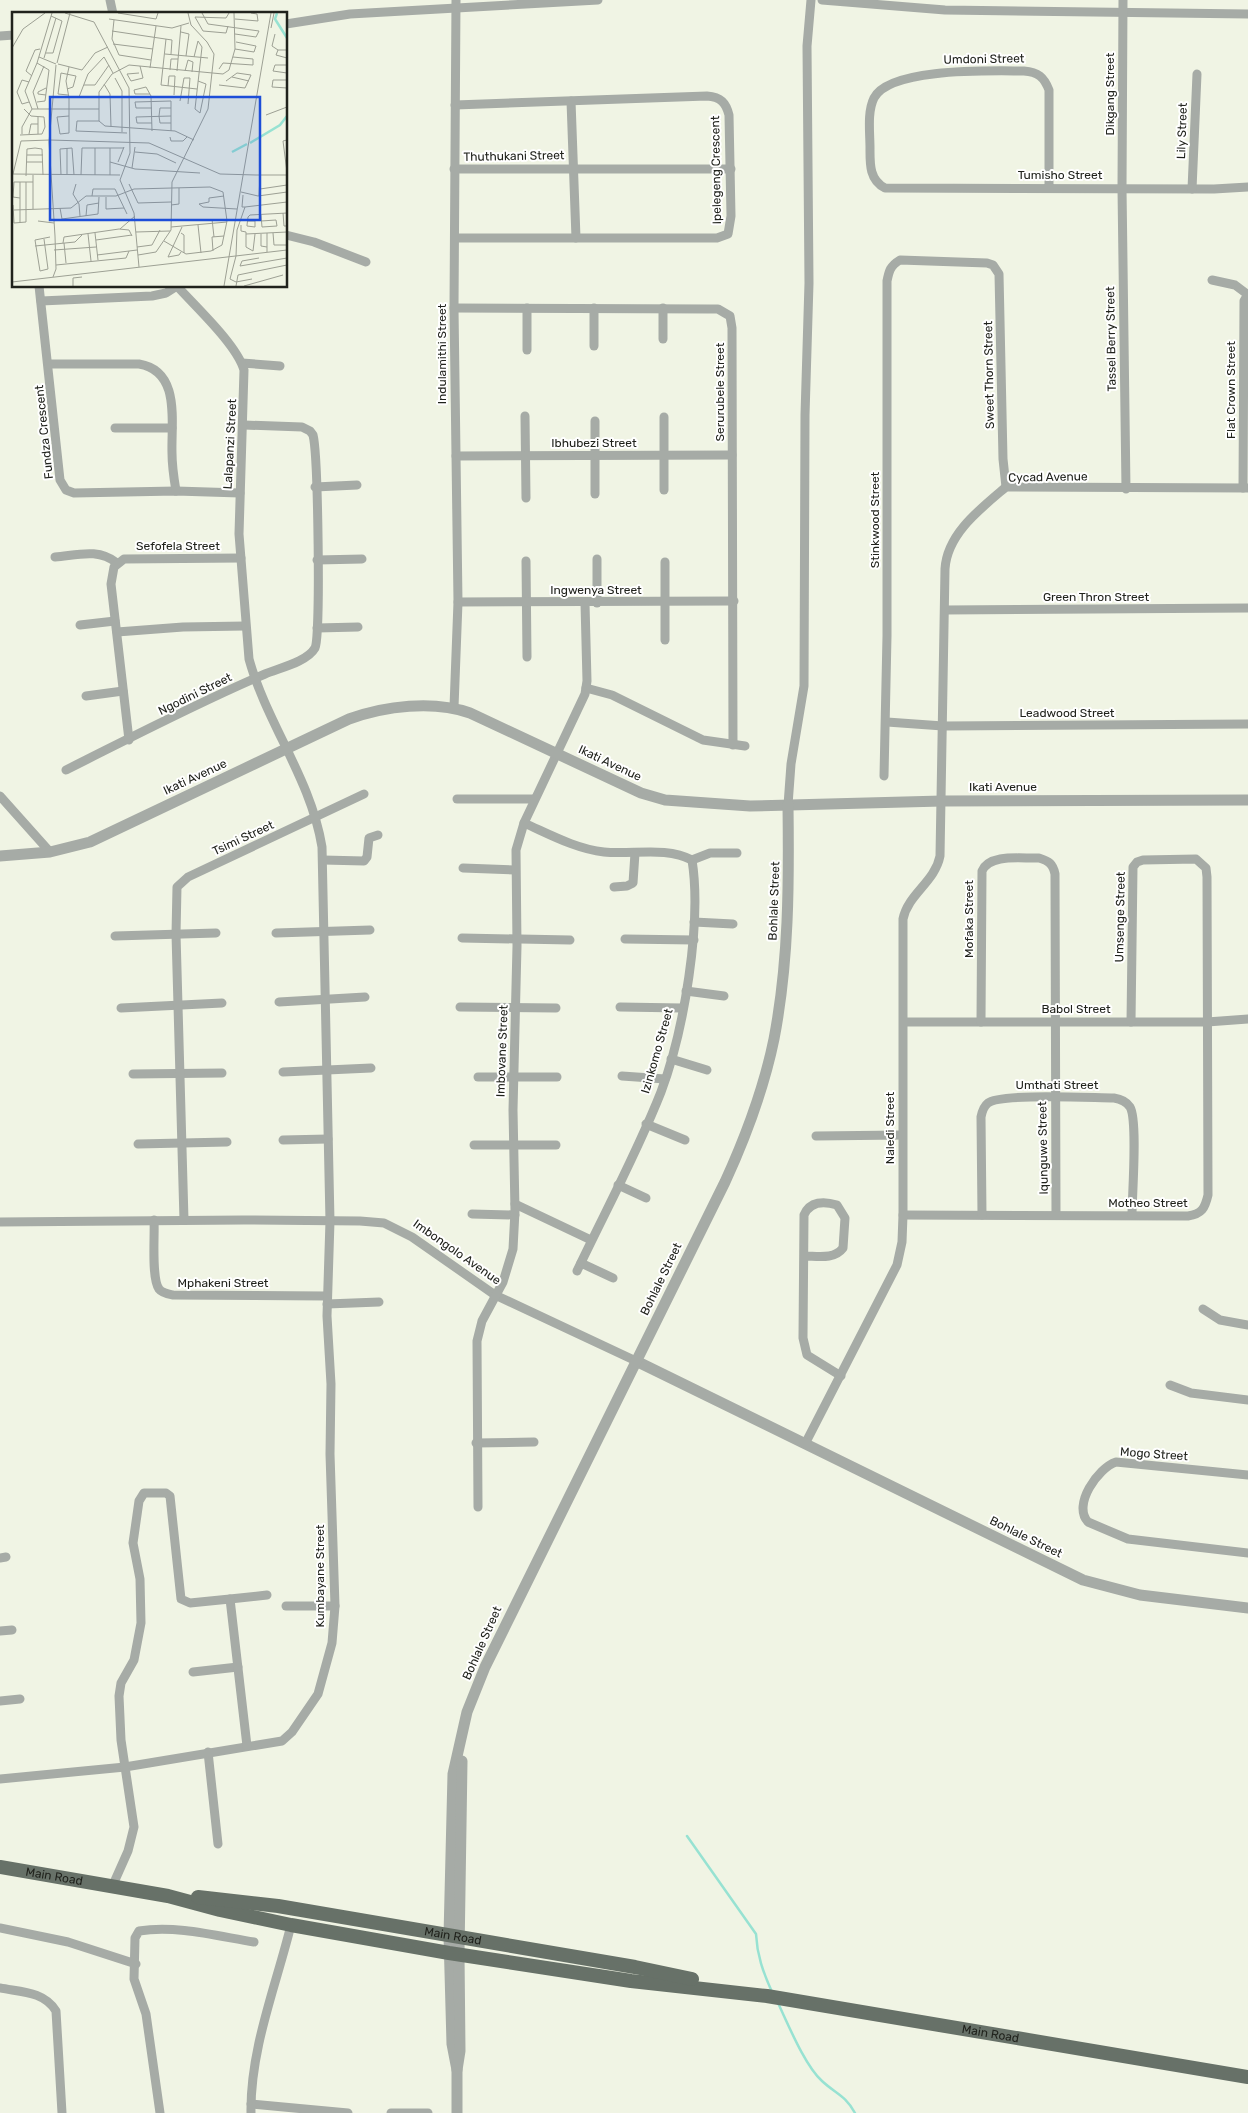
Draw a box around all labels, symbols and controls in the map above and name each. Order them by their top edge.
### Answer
inset map [12,12,288,288]
street label: Umdoni Street [943,51,1025,67]
street label: Dikgang Street [1103,52,1117,135]
street label: Lily Street [1174,102,1190,159]
street label: Ipelegeng Crescent [708,115,724,224]
street label: Thuthukani Street [463,148,565,164]
street label: Tumisho Street [1018,168,1103,182]
street label: Tassel Berry Street [1103,286,1119,392]
street label: Indulamithi Street [435,303,449,404]
street label: Sweet Thorn Street [981,321,997,429]
street label: Flat Crown Street [1224,341,1238,439]
street label: Serurubele Street [713,342,727,441]
street label: Fundza Crescent [32,384,56,480]
street label: Lalapanzi Street [221,398,239,490]
street label: Ibhubezi Street [551,436,637,450]
street label: Cycad Avenue [1008,469,1088,485]
street label: Stinkwood Street [868,471,882,568]
street label: Sefofela Street [136,539,220,553]
street label: Ingwenya Street [550,583,642,597]
street label: Green Thron Street [1043,590,1149,604]
street label: Ngodini Street [156,670,234,718]
street label: Leadwood Street [1019,706,1115,720]
street label: Ikati Avenue [576,742,644,784]
street label: Ikati Avenue [161,756,229,798]
street label: Ikati Avenue [969,780,1037,794]
street label: Tsimi Street [210,818,276,858]
street label: Bohlale Street [766,861,782,941]
street label: Umsenge Street [1112,871,1128,962]
street label: Mofaka Street [962,880,976,958]
street label: Babol Street [1041,1002,1111,1016]
street label: Imbovane Street [493,1004,511,1097]
street label: Izinkomo Street [638,1007,676,1095]
street label: Umthati Street [1016,1078,1099,1092]
street label: Naledi Street [883,1092,897,1164]
street label: Iqunguwe Street [1035,1101,1051,1195]
street label: Motheo Street [1108,1196,1188,1210]
street label: Imbongolo Avenue [410,1217,504,1288]
street label: Bohlale Street [637,1240,685,1318]
street label: Mphakeni Street [177,1276,269,1290]
street label: Mogo Street [1120,1445,1189,1463]
street label: Bohlale Street [987,1513,1065,1561]
street label: Kumbayane Street [313,1524,327,1628]
street label: Bohlale Street [460,1604,505,1682]
street label: Main Road [25,1865,84,1888]
street label: Main Road [423,1924,483,1948]
street label: Main Road [961,2022,1020,2045]

